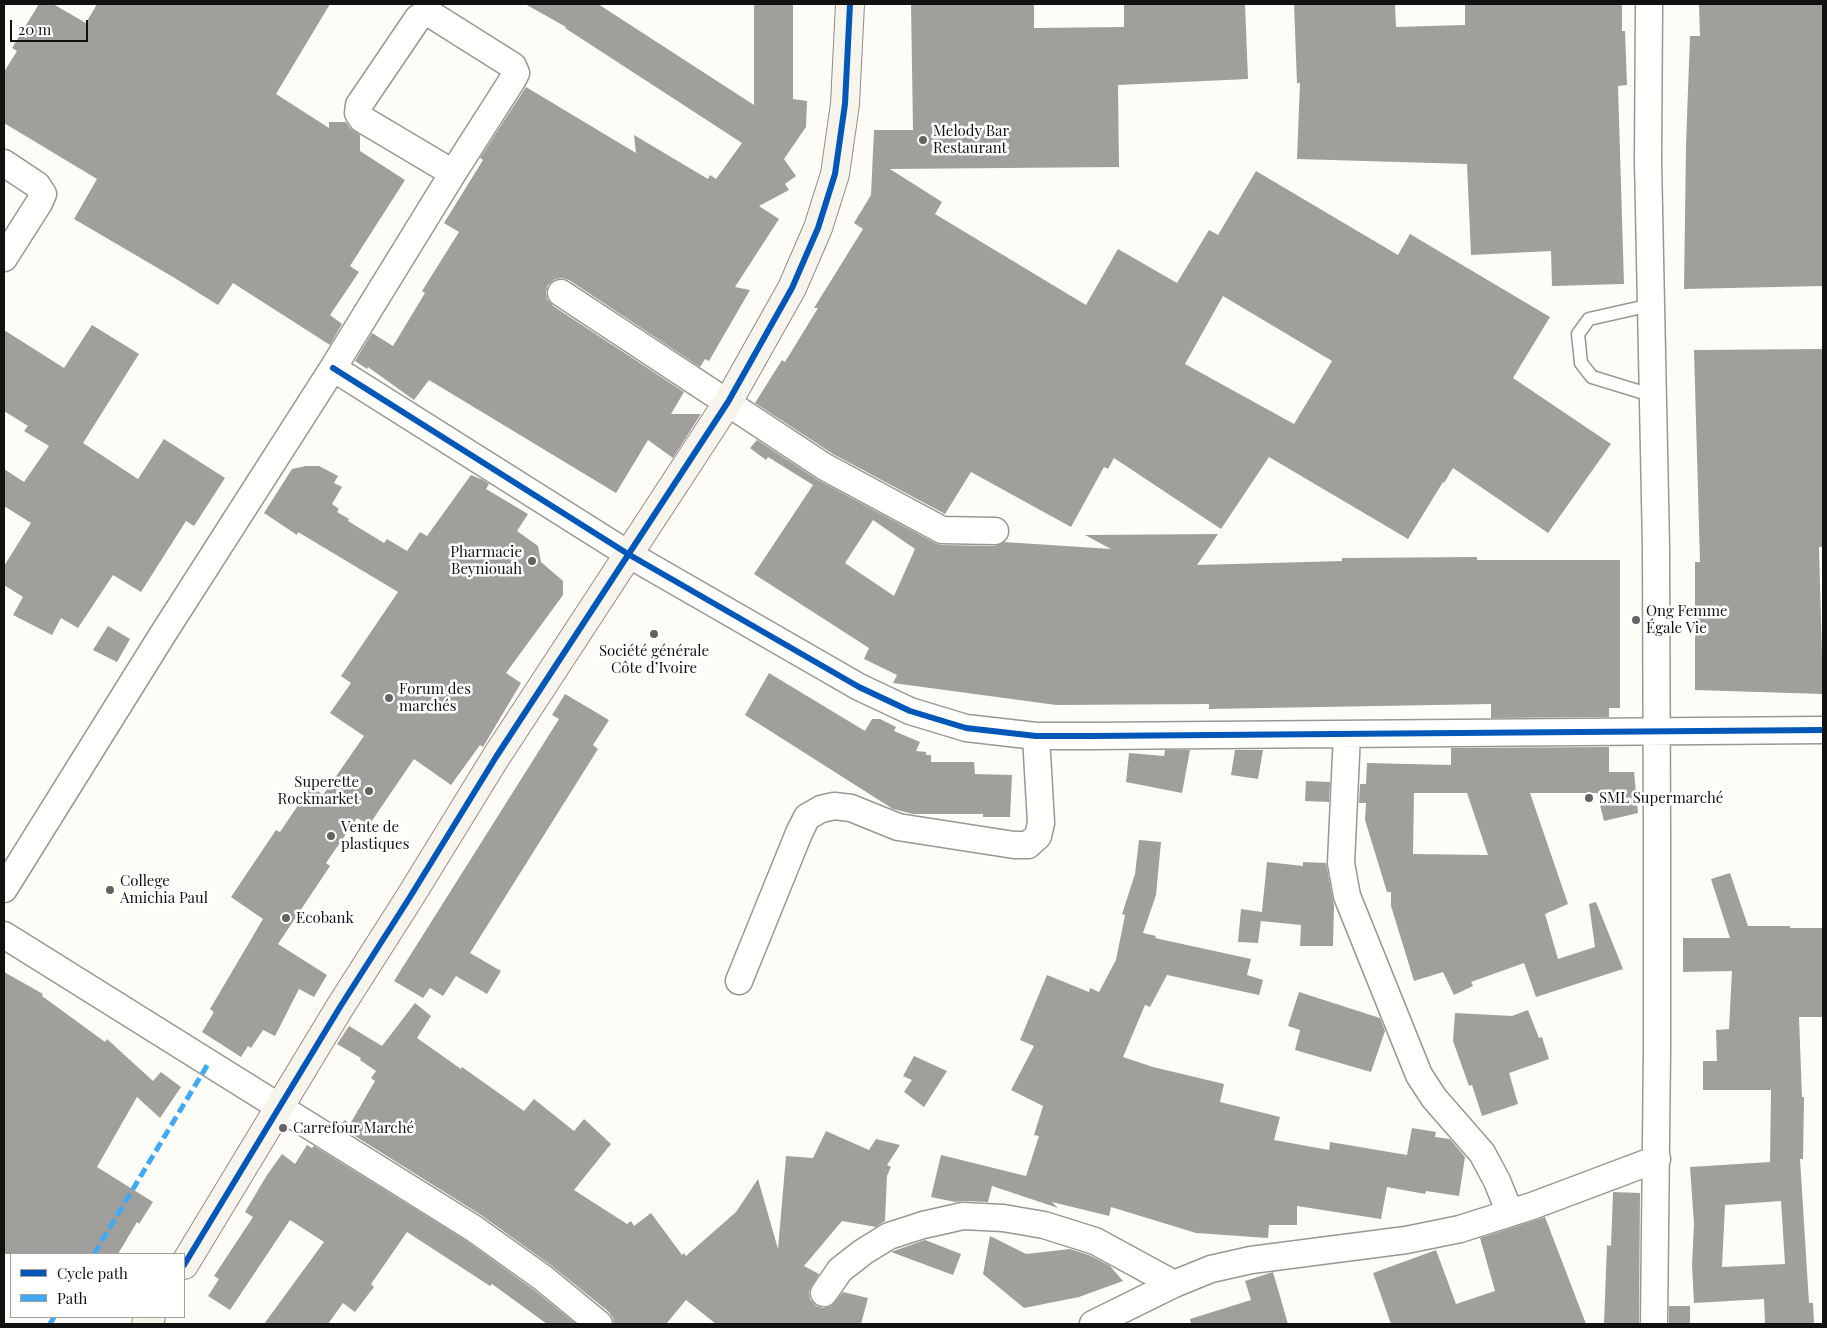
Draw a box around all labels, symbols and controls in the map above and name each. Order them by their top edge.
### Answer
scale bar [12,10,90,42]
text: 20 m [18,19,51,39]
place label: Melody Bar Restaurant [933,122,1009,157]
marker: Melody Bar Restaurant [917,134,929,146]
place label: Pharmacie Beyniouah [450,543,522,578]
marker: Pharmacie Beyniouah [526,555,538,567]
place label: Ong Femme Égale Vie [1646,602,1728,637]
marker: Ong Femme Égale Vie [1630,614,1642,626]
marker: Société générale Côte d’Ivoire [648,628,660,640]
place label: Société générale Côte d’Ivoire [599,642,709,677]
place label: Forum des marchés [399,680,471,715]
marker: Forum des marchés [383,692,395,704]
place label: Superette Rockmarket [278,773,359,808]
marker: Superette Rockmarket [363,785,375,797]
place label: SML Supermarché [1599,789,1723,807]
marker: SML Supermarché [1583,792,1595,804]
place label: Vente de plastiques [341,818,409,853]
marker: Vente de plastiques [325,830,337,842]
place label: College Amichia Paul [120,872,208,907]
marker: College Amichia Paul [104,884,116,896]
place label: Ecobank [296,909,354,927]
marker: Ecobank [280,912,292,924]
place label: Carrefour Marché [293,1119,414,1137]
marker: Carrefour Marché [277,1122,289,1134]
legend [10,1253,185,1318]
text: Cycle path [57,1263,128,1283]
text: Path [57,1288,87,1308]

